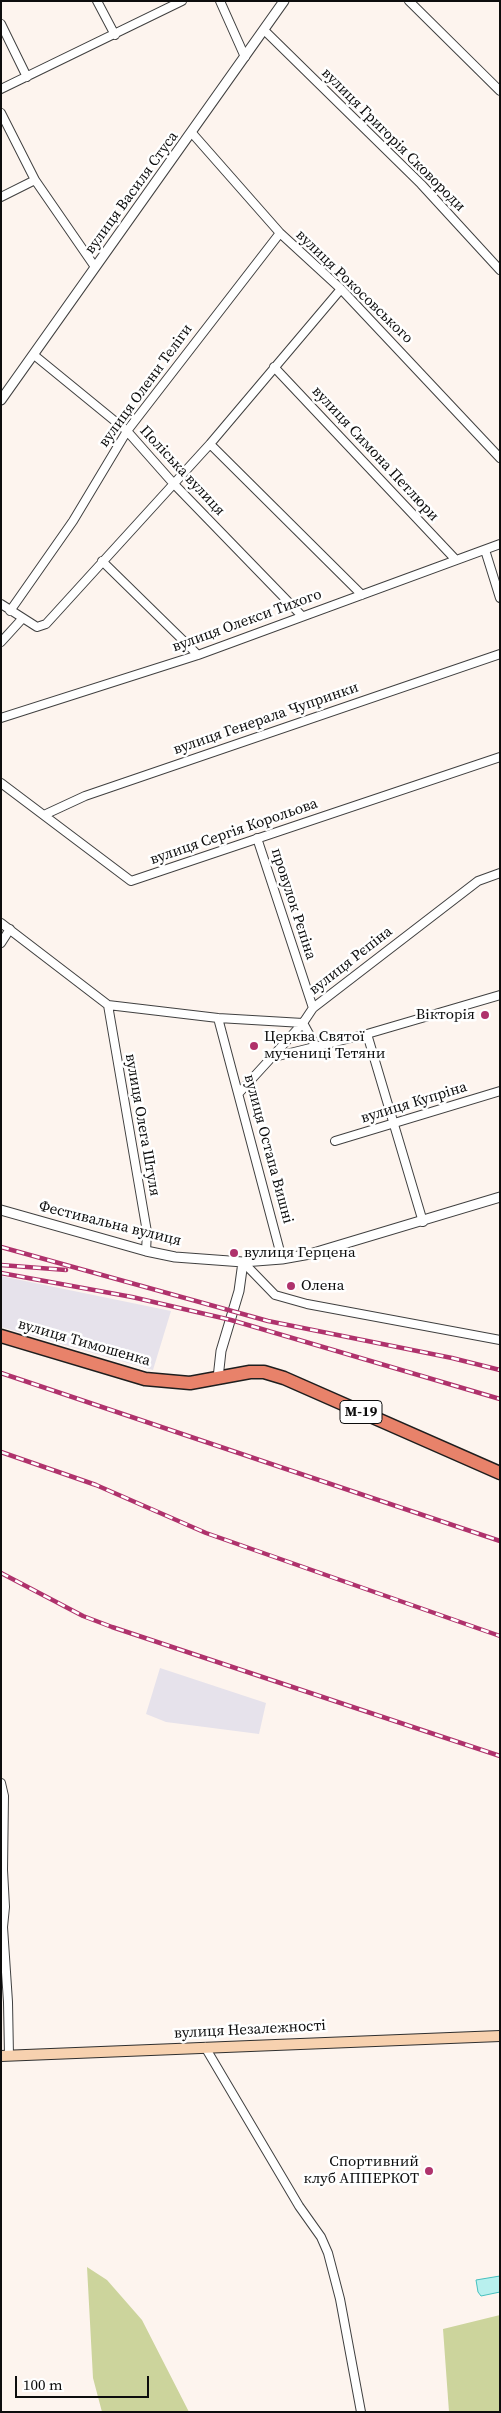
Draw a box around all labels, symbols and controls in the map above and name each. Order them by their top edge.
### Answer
street label: вулиця Григорія Сковороди [317,64,469,216]
street label: вулиця Василя Стуса [81,128,183,258]
street label: вулиця Рокосовського [292,226,416,348]
street label: вулиця Олени Теліги [95,321,197,451]
street label: вулиця Симона Петлюри [308,383,442,525]
street label: Поліська вулиця [136,422,228,520]
street label: вулиця Олекси Тихого [170,586,324,656]
street label: вулиця Генерала Чупринки [171,679,361,759]
street label: вулиця Сергія Корольова [148,795,320,869]
street label: провулок Рєпіна [266,846,320,962]
street label: вулиця Рєпіна [306,923,396,999]
place label: Вікторія [416,1006,475,1024]
marker: Вікторія [479,1009,491,1021]
place label: Церква Святої мучениці Тетяни [264,1028,385,1063]
marker: Церква Святої мучениці Тетяни [248,1040,260,1052]
street label: вулиця Олега Штуля [121,1052,163,1198]
street label: вулиця Остапа Вишні [239,1072,297,1226]
street label: вулиця Купріна [359,1078,469,1128]
street label: Фестивальна вулиця [37,1198,183,1250]
place label: вулиця Герцена [244,1244,356,1262]
marker: вулиця Герцена [228,1247,240,1259]
place label: Олена [301,1277,344,1295]
marker: Олена [285,1280,297,1292]
street label: вулиця Тимошенка [16,1315,152,1371]
road number: М-19 [340,1400,382,1424]
street label: вулиця Незалежності [174,2017,326,2043]
place label: Спортивний клуб АППЕРКОТ [303,2153,419,2188]
marker: Спортивний клуб АППЕРКОТ [423,2165,435,2177]
scale bar [18,2366,151,2398]
text: 100 m [23,2374,63,2395]

